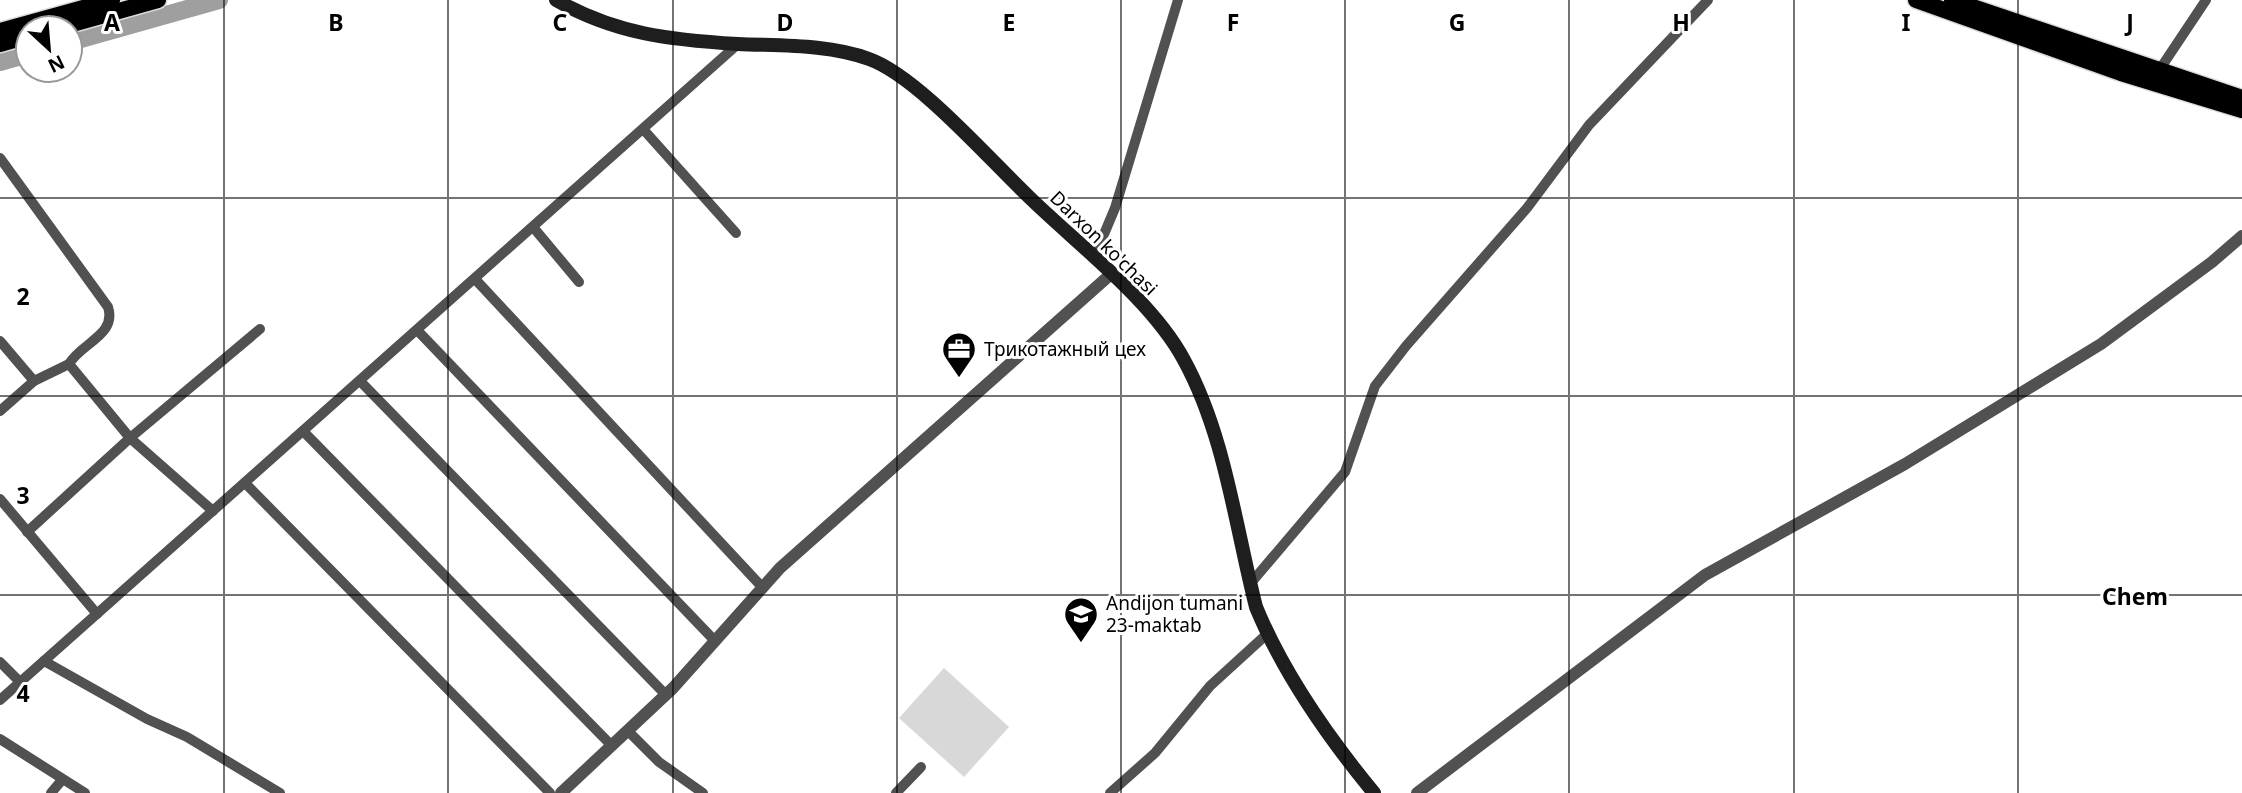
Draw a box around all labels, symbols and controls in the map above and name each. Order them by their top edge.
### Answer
text: A [104,6,120,38]
text: B [328,6,344,38]
text: C [553,6,568,38]
text: D [777,6,793,38]
text: E [1003,6,1015,38]
text: F [1227,6,1239,38]
text: G [1449,6,1465,38]
text: H [1672,6,1690,38]
text: I [1902,6,1911,38]
text: J [2124,6,2134,38]
north arrow [14,14,84,84]
text: N [44,49,69,79]
street label: Darxon ko'chasi [1044,185,1164,301]
text: 2 [16,280,30,312]
office icon: Трикотажный цех [940,330,978,379]
place label: Трикотажный цех [984,336,1146,362]
text: 3 [16,479,30,511]
district label: Chem [2102,580,2168,612]
place label: Andijon tumani 23-maktab [1106,590,1243,638]
school or university icon: Andijon tumani 23-maktab [1062,595,1100,644]
text: 4 [16,677,30,709]

